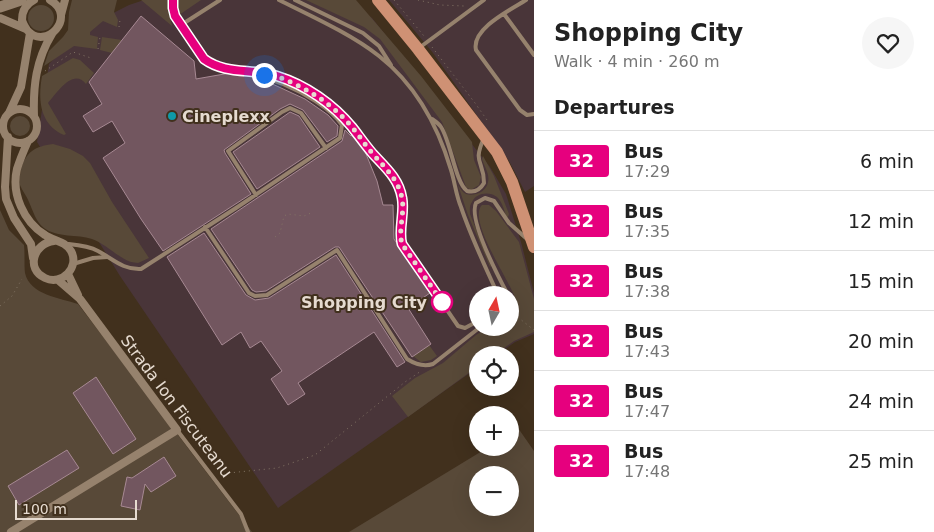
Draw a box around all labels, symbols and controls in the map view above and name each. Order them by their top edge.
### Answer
button: heart [862,17,914,69]
text: Shopping City [554,19,743,47]
text: Walk · 4 min · 260 m [554,52,719,71]
your location [252,63,277,88]
text: Departures [554,96,675,118]
place label: Cineplexx [182,107,271,126]
marker: Cineplexx [166,110,178,122]
text: Bus [624,140,663,162]
text: 32 [569,150,594,171]
text: 6 min [860,150,914,172]
text: 17:29 [624,162,670,181]
text: Bus [624,200,663,222]
text: 32 [569,210,594,231]
text: 12 min [848,210,914,232]
text: 17:35 [624,222,670,241]
text: Bus [624,260,663,282]
text: 32 [569,270,594,291]
text: 15 min [848,270,914,292]
text: 17:38 [624,282,670,301]
north arrow [469,286,519,336]
map controls [469,286,519,516]
marker: Shopping City [431,291,453,313]
place label: Shopping City [301,293,428,312]
text: Bus [624,320,663,342]
text: 32 [569,330,594,351]
text: 20 min [848,330,914,352]
street label: Strada Ion Fiscuteanu [117,331,236,481]
text: 17:43 [624,342,670,361]
button: locate [469,346,519,396]
text: Bus [624,380,663,402]
text: 32 [569,390,594,411]
text: 24 min [848,390,914,412]
text: 17:47 [624,402,670,421]
button: + [469,406,519,456]
text: Bus [624,440,663,462]
text: 32 [569,450,594,471]
text: 25 min [848,450,914,472]
text: 17:48 [624,462,670,481]
button: − [469,466,519,516]
scale bar [15,497,138,520]
text: 100 m [22,501,67,517]

